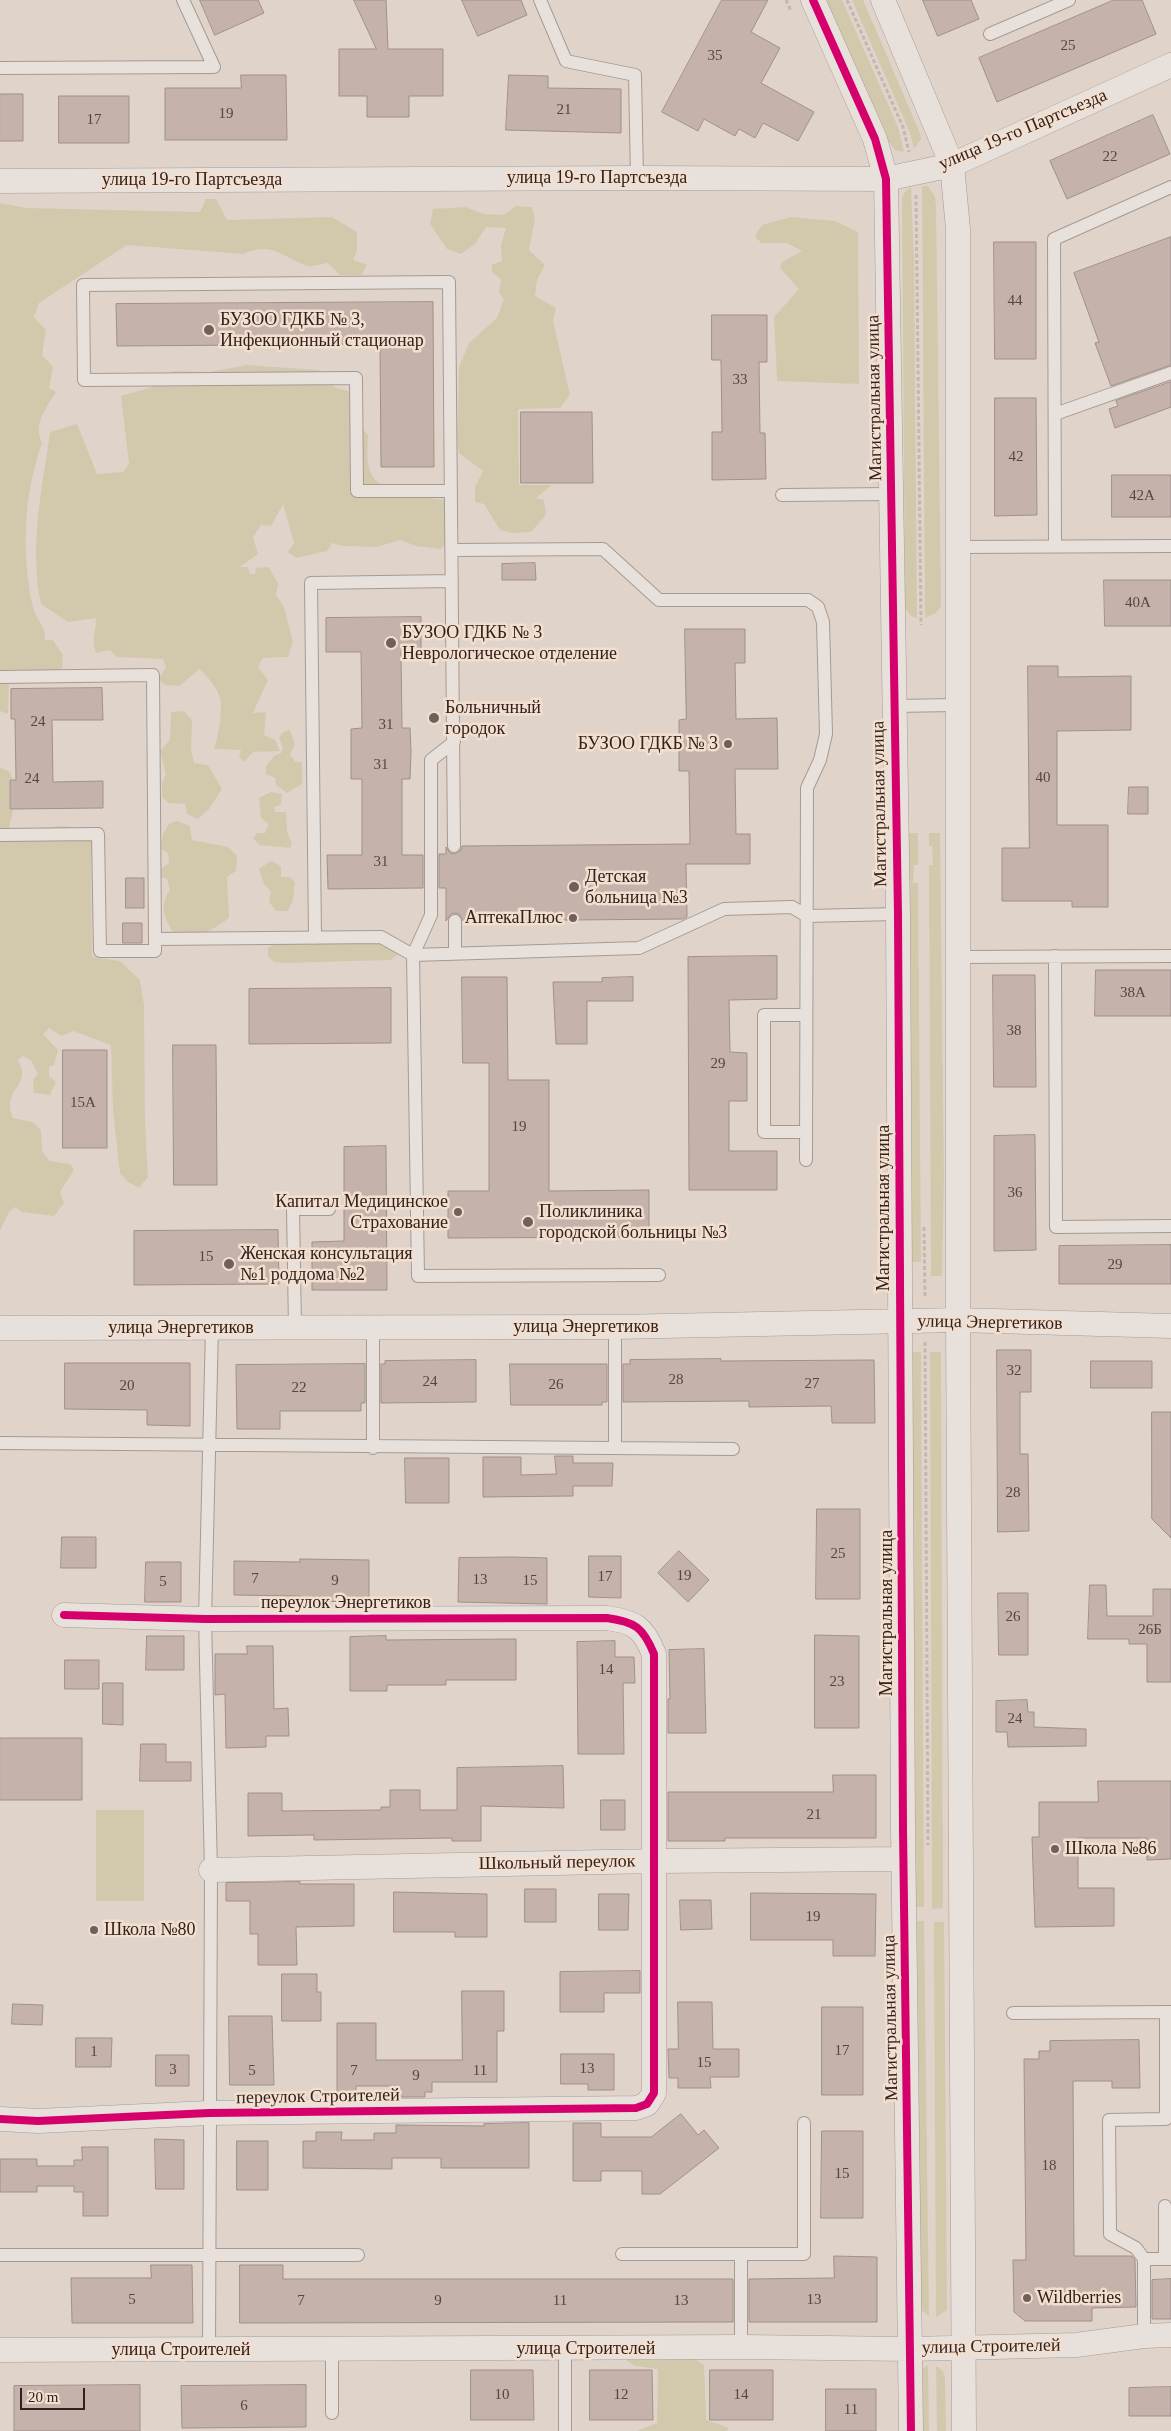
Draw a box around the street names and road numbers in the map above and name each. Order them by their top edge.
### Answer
street label: улица 19-го Партсъезда [936,85,1110,175]
street label: улица 19-го Партсъезда [507,167,687,189]
street label: улица 19-го Партсъезда [102,169,282,191]
street label: Магистральная улица [863,315,887,481]
street label: Магистральная улица [868,721,892,887]
street label: Магистральная улица [873,1125,895,1291]
street label: улица Энергетиков [917,1311,1063,1335]
street label: улица Энергетиков [513,1316,659,1338]
street label: улица Энергетиков [108,1317,254,1339]
street label: Магистральная улица [876,1530,898,1696]
street label: переулок Энергетиков [261,1592,431,1614]
street label: Школьный переулок [478,1851,636,1875]
street label: Магистральная улица [879,1935,903,2101]
street label: переулок Строителей [236,2085,400,2109]
street label: улица Строителей [921,2335,1061,2359]
street label: улица Строителей [517,2338,655,2360]
street label: улица Строителей [112,2339,250,2361]

